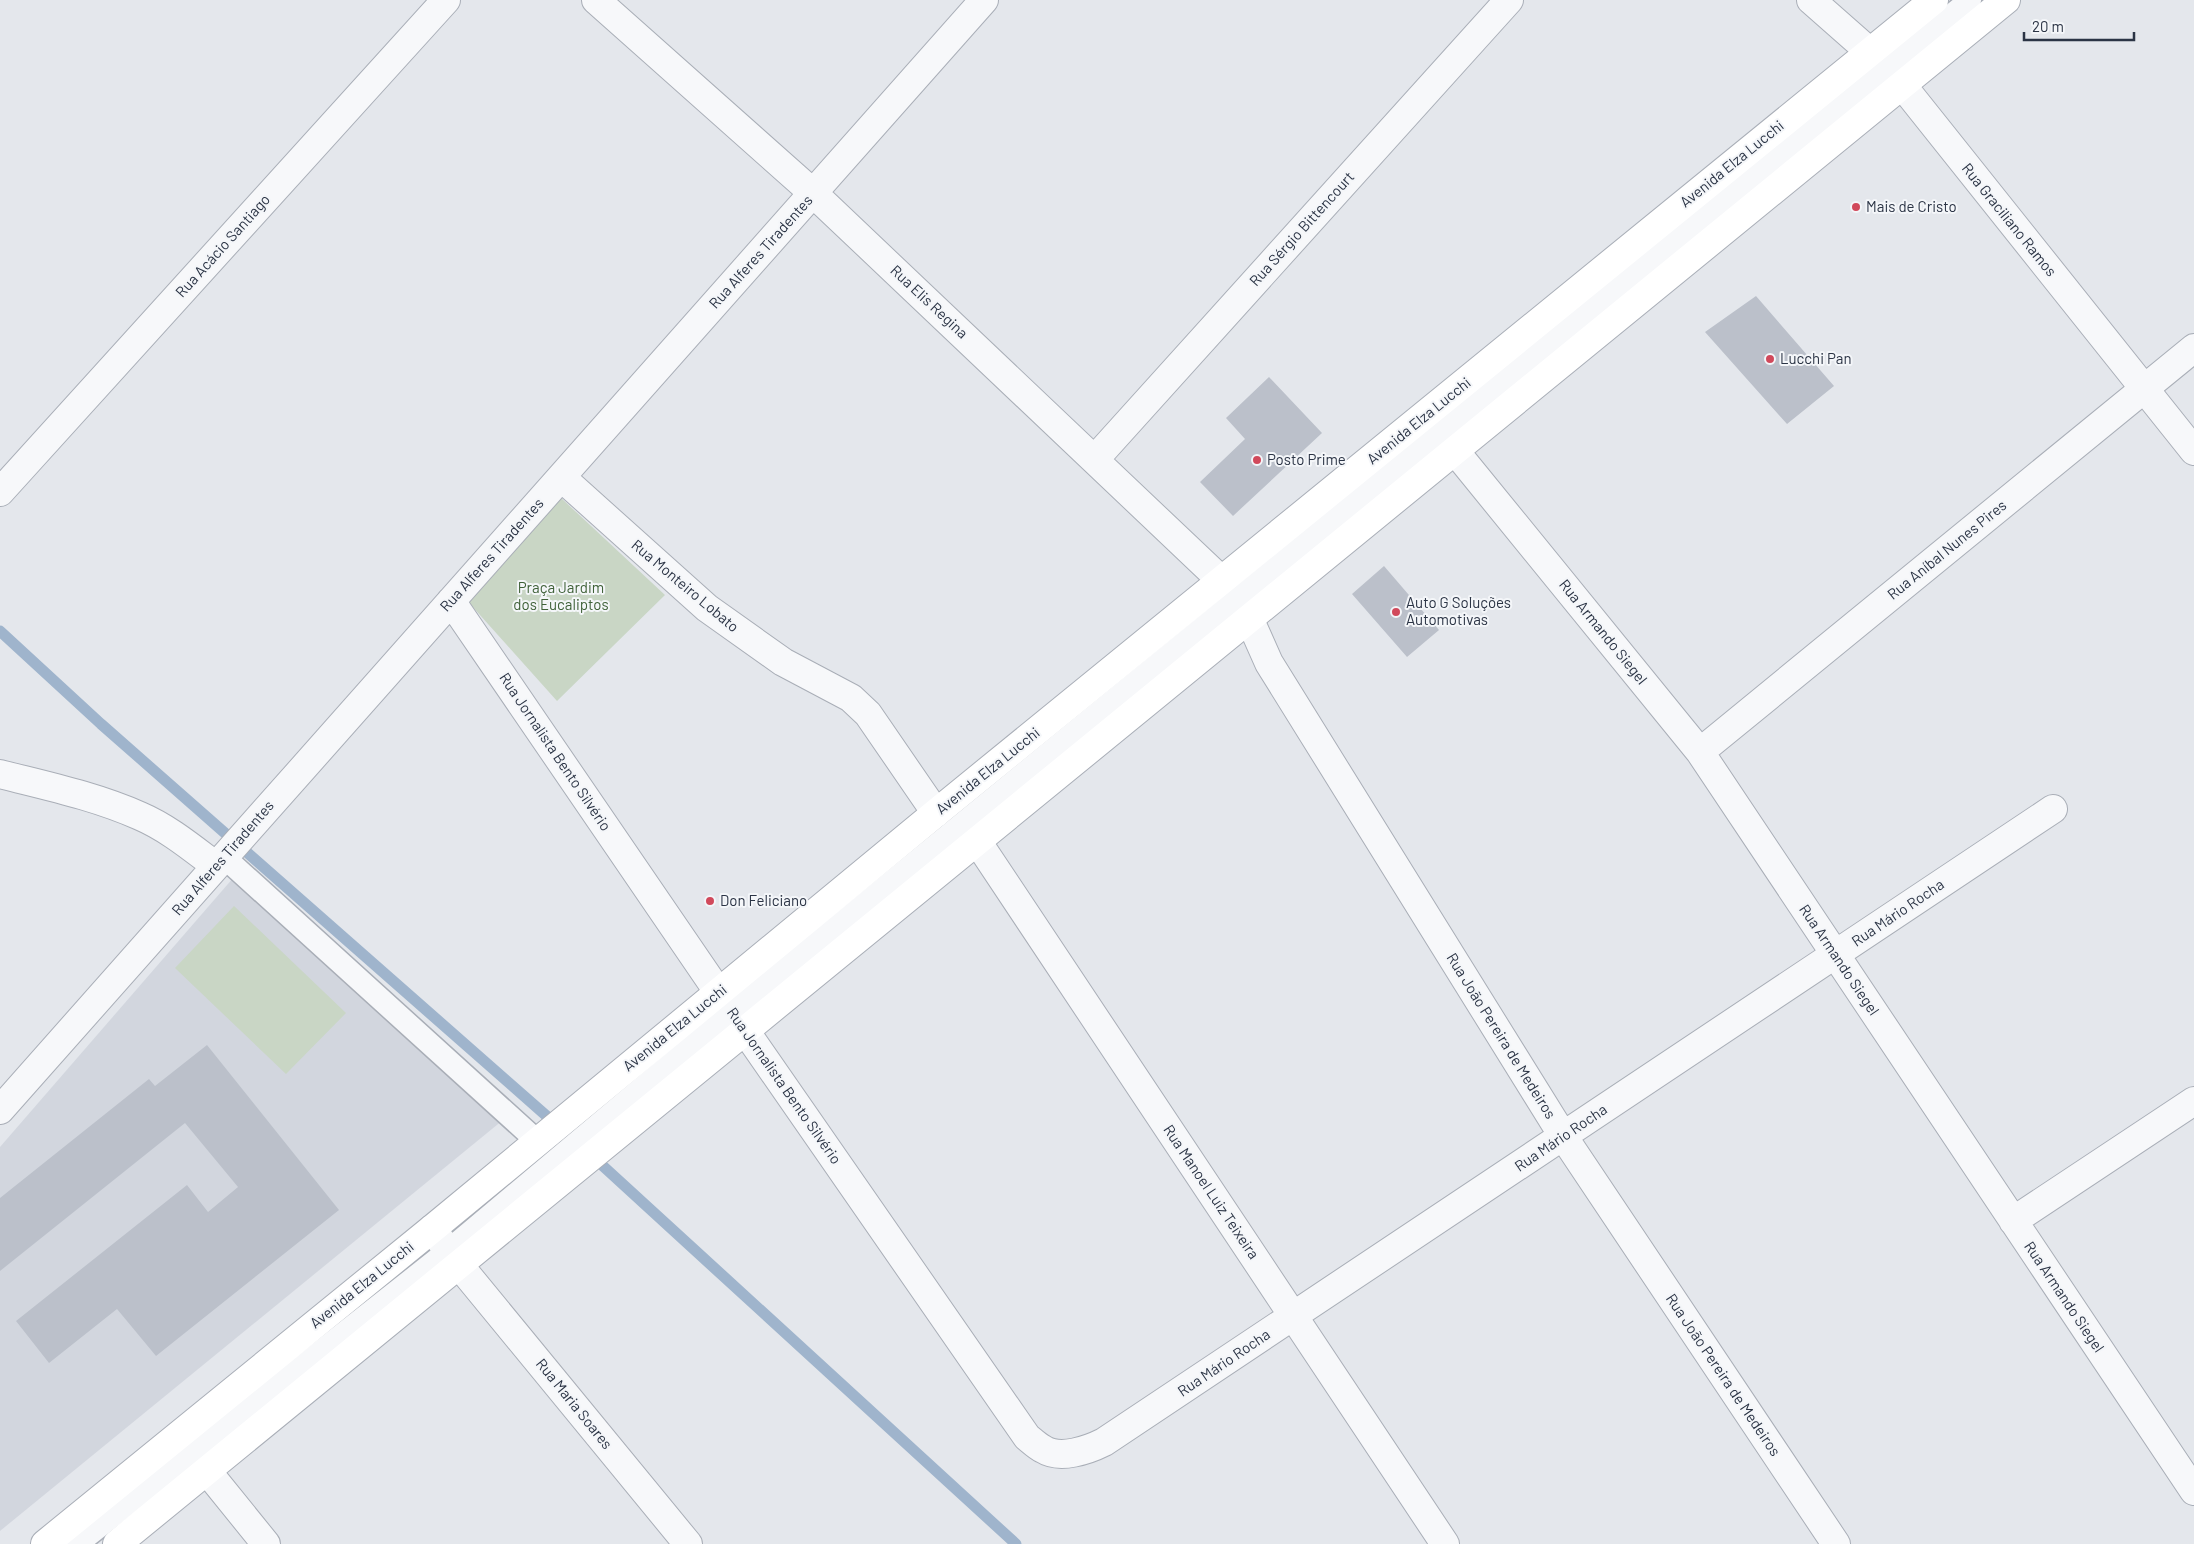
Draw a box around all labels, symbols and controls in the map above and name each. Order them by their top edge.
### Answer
scale bar [2024,10,2134,42]
text: 20 m [2032,17,2064,35]
street label: Avenida Elza Lucchi [1676,116,1787,211]
street label: Rua Graciliano Ramos [1959,159,2061,280]
street label: Rua Sérgio Bittencourt [1245,167,1357,289]
street label: Rua Acácio Santiago [171,190,273,301]
street label: Rua Alferes Tiradentes [705,191,816,312]
place label: Mais de Cristo [1866,197,1957,215]
marker: Mais de Cristo [1850,201,1862,213]
street label: Rua Elis Regina [887,261,972,342]
place label: Lucchi Pan [1780,349,1852,367]
marker: Lucchi Pan [1764,353,1776,365]
street label: Avenida Elza Lucchi [1363,373,1474,468]
place label: Posto Prime [1267,450,1346,468]
marker: Posto Prime [1251,454,1263,466]
street label: Rua Alferes Tiradentes [436,494,547,615]
street label: Rua Aníbal Nunes Pires [1883,496,2010,603]
street label: Rua Monteiro Lobato [628,535,743,635]
street label: Rua Armando Siegel [1556,575,1652,688]
park label: Praça Jardim dos Eucaliptos [513,578,609,613]
place label: Auto G Soluções Automotivas [1406,593,1511,628]
marker: Auto G Soluções Automotivas [1390,606,1402,618]
street label: Rua Jornalista Bento Silvério [496,669,616,834]
street label: Avenida Elza Lucchi [932,723,1043,818]
street label: Rua Alferes Tiradentes [167,796,277,918]
street label: Rua Mário Rocha [1848,875,1947,950]
place label: Don Feliciano [720,891,807,909]
marker: Don Feliciano [704,895,716,907]
street label: Rua Armando Siegel [1796,901,1884,1018]
street label: Rua João Pereira de Medeiros [1443,949,1560,1122]
street label: Avenida Elza Lucchi [619,980,730,1075]
street label: Rua Jornalista Bento Silvério [724,1004,846,1167]
street label: Rua Mário Rocha [1511,1100,1610,1175]
street label: Rua Manoel Luiz Teixeira [1160,1121,1263,1262]
street label: Avenida Elza Lucchi [306,1237,417,1332]
street label: Rua Armando Siegel [2021,1238,2109,1355]
street label: Rua João Pereira de Medeiros [1663,1290,1785,1459]
street label: Rua Mário Rocha [1174,1325,1273,1400]
street label: Rua Maria Soares [533,1354,617,1452]

